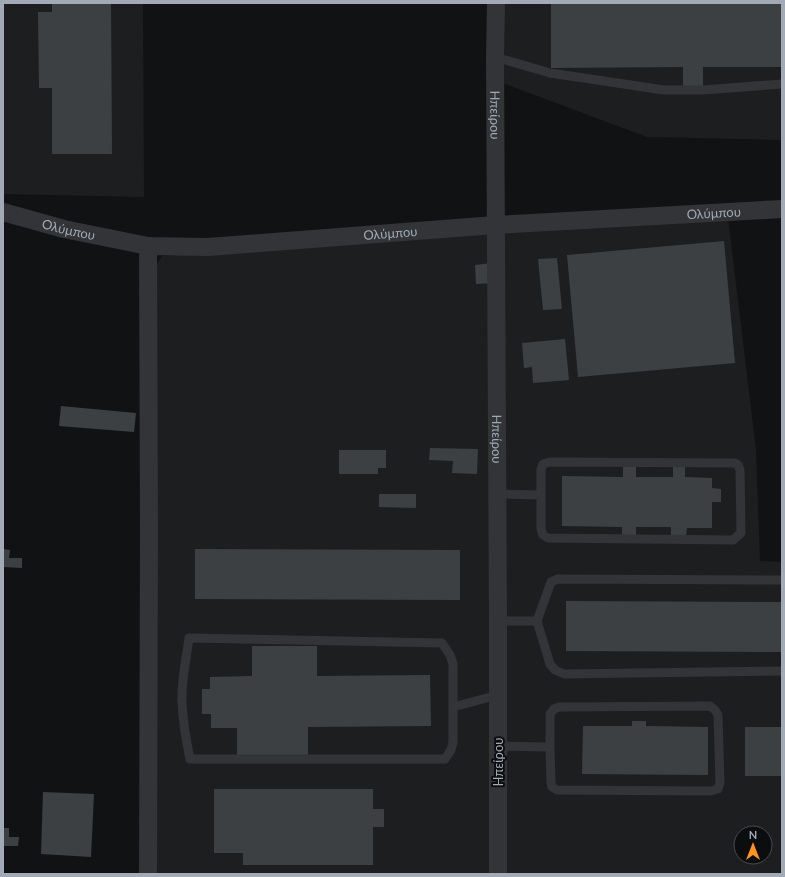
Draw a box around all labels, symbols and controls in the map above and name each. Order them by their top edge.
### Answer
street label: Ηπείρου [487,90,503,140]
street label: Ολύμπου [686,203,741,222]
street label: Ολύμπου [40,215,97,243]
street label: Ολύμπου [363,223,418,243]
street label: Ηπείρου [489,414,505,464]
street label: Ηπείρου [490,738,506,786]
north arrow [733,825,773,865]
text: N [749,828,757,841]

